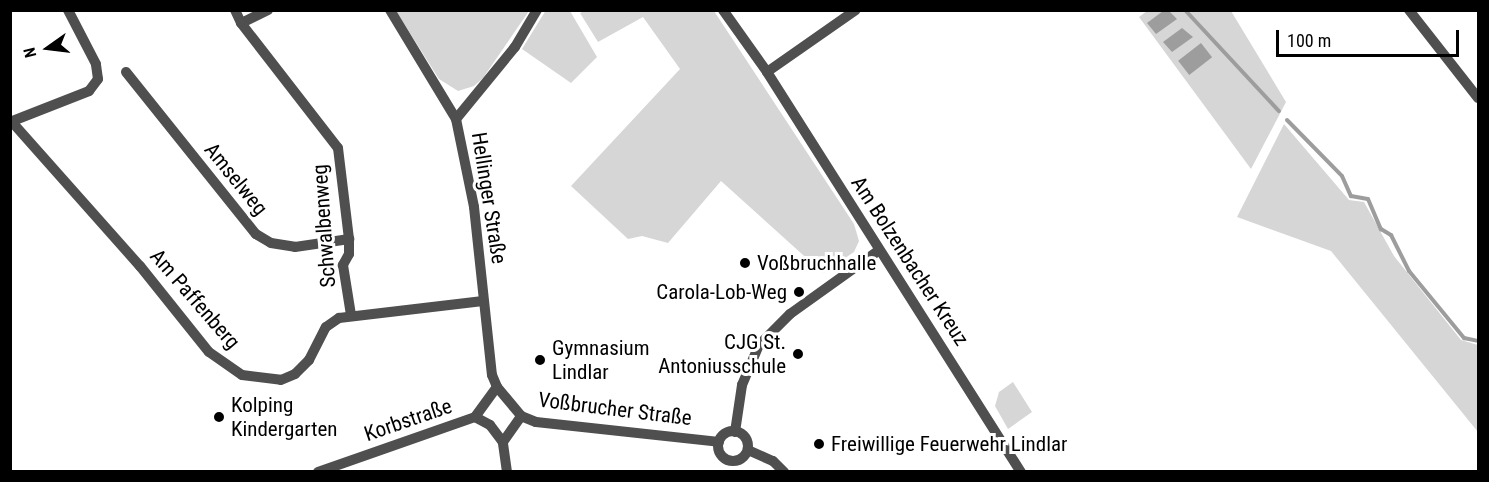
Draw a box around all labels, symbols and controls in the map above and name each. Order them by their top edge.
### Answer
north arrow [18,18,78,78]
scale bar [1279,18,1462,56]
text: 100 m [1287,30,1331,51]
text: N [20,45,40,60]
street label: Hellinger Straße [466,130,512,266]
street label: Amselweg [199,138,273,220]
street label: Schwalbenweg [307,164,341,288]
street label: Am Bolzenbacher Kreuz [846,172,974,350]
street label: Am Paffenberg [145,244,245,354]
place label: Voßbruchhalle [757,250,876,276]
marker: Voßbruchhalle [738,256,752,270]
place label: Carola-Lob-Weg [656,279,787,305]
marker: Carola-Lob-Weg [792,285,806,299]
place label: CJG St. Antoniusschule [658,329,786,379]
place label: Gymnasium Lindlar [552,335,650,385]
marker: CJG St. Antoniusschule [791,347,805,361]
marker: Gymnasium Lindlar [533,353,547,367]
street label: Voßbrucher Straße [537,387,693,431]
place label: Kolping Kindergarten [231,392,337,442]
street label: Korbstraße [361,393,455,447]
marker: Kolping Kindergarten [212,410,226,424]
place label: Freiwillige Feuerwehr Lindlar [831,431,1067,457]
marker: Freiwillige Feuerwehr Lindlar [812,437,826,451]

